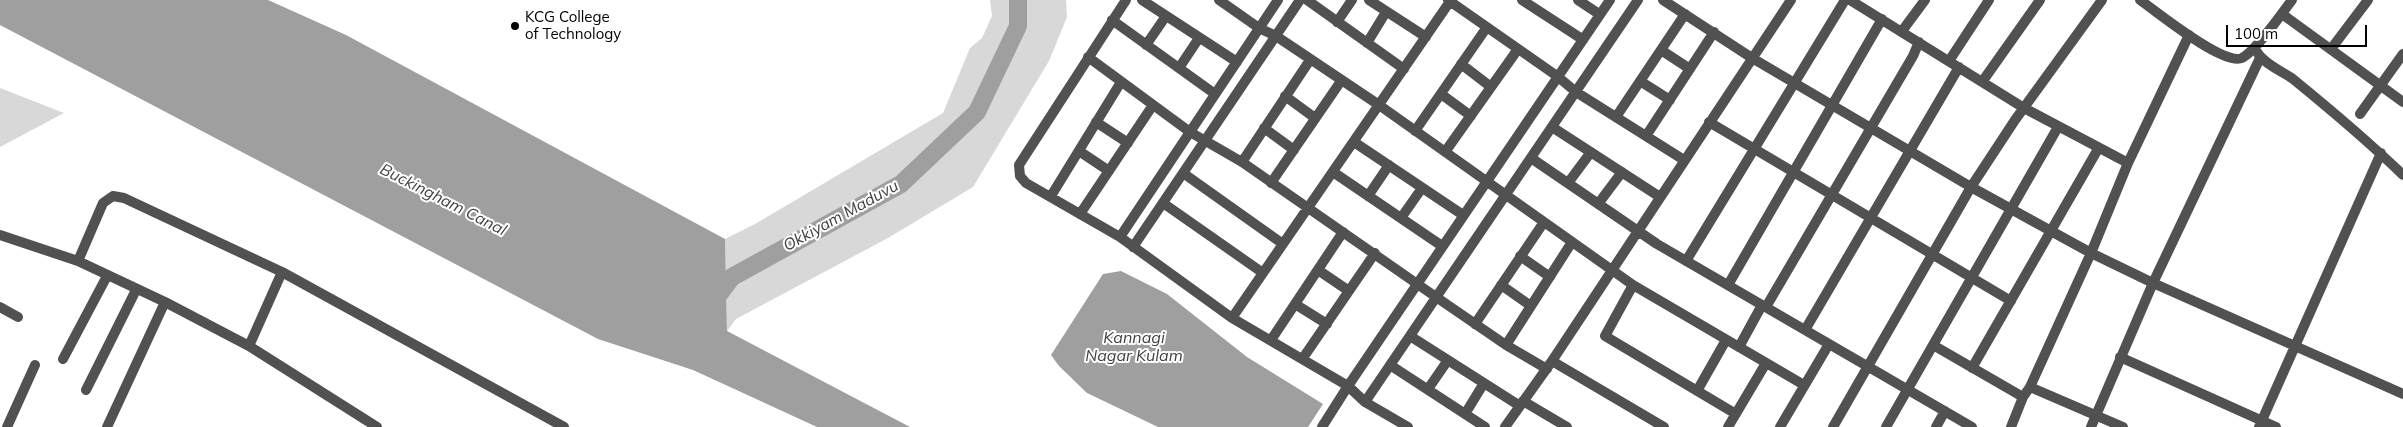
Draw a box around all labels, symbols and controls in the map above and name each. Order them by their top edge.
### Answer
place label: KCG College of Technology [525,8,621,43]
scale bar [2228,15,2369,47]
marker: KCG College of Technology [509,20,521,32]
text: 100 m [2234,24,2278,43]
water label: Buckingham Canal [377,160,509,240]
water label: Okkiyam Maduvu [780,176,902,256]
water label: Kannagi Nagar Kulam [1085,328,1183,366]

